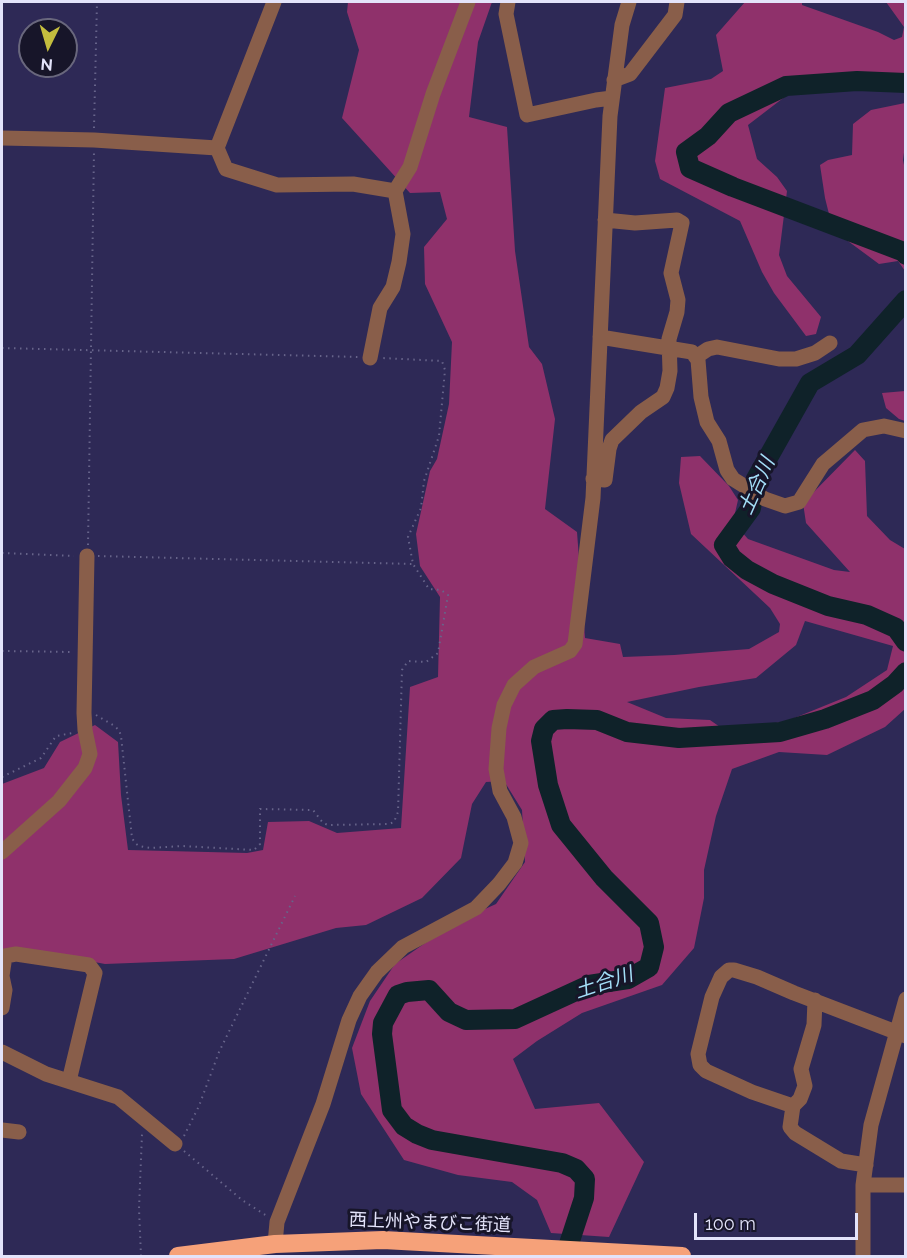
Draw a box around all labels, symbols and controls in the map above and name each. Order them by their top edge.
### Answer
north arrow [18,18,78,78]
text: N [40,54,53,74]
water label: 土合川 [734,454,780,518]
water label: 土合川 [572,962,636,1004]
scale bar [697,1201,860,1239]
street label: 西上州やまびこ街道 [349,1209,511,1237]
text: 100 m [705,1213,756,1234]

